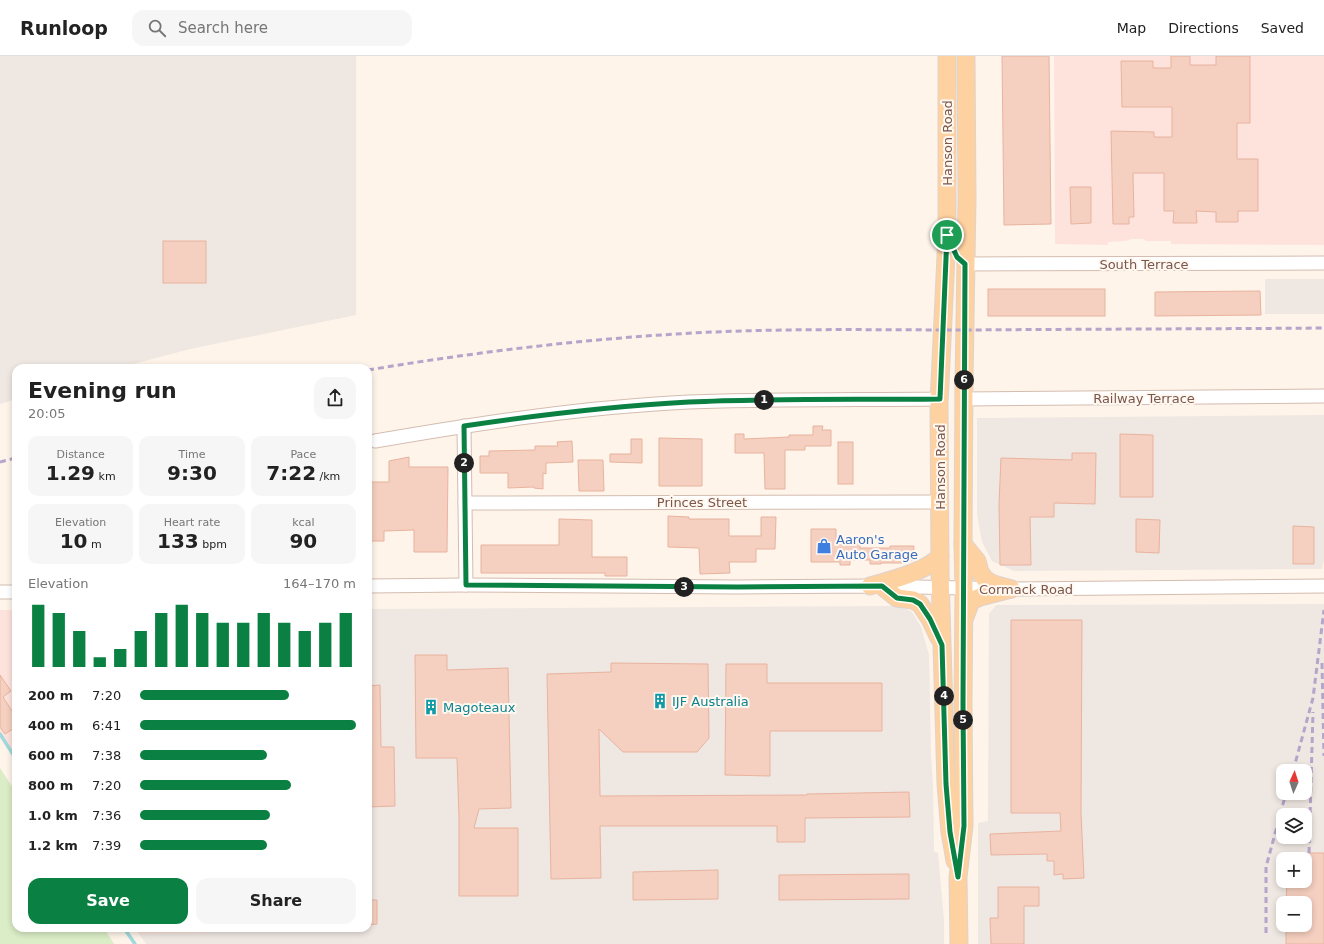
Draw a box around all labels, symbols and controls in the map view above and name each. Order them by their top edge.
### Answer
search box [132,10,412,46]
text: Runloop [20,17,108,39]
icon: search [146,17,168,39]
text: Search here [178,19,268,37]
text: Map [1117,20,1146,36]
text: Directions [1168,20,1239,36]
text: Saved [1261,20,1304,36]
street label: Hanson Road [940,100,955,186]
pin [930,218,964,252]
icon: arrive [936,224,958,246]
street label: South Terrace [1099,257,1189,272]
pin: 6 [954,370,974,390]
text: 6 [960,373,968,386]
button: share [314,377,356,419]
text: Evening run [28,378,177,403]
pin: 1 [754,390,774,410]
street label: Railway Terrace [1093,391,1195,406]
text: 1 [760,393,768,406]
text: 20:05 [28,406,65,421]
street label: Hanson Road [933,424,948,510]
text: Distance [57,448,105,461]
text: Time [179,448,205,461]
text: Pace [290,448,316,461]
pin: 2 [454,453,474,473]
text: 2 [460,456,468,469]
text: 1.29 [46,461,95,485]
text: 9:30 [167,461,217,485]
text: 7:22 [266,461,316,485]
text: km [95,470,116,483]
text: /km [316,470,340,483]
street label: Princes Street [657,495,747,510]
text: Elevation [55,516,106,529]
text: Heart rate [164,516,220,529]
text: kcal [292,516,314,529]
text: 10 [60,529,87,553]
text: 133 [157,529,199,553]
text: 90 [289,529,317,553]
place label: Aaron's Auto Garage [836,532,918,562]
shop icon: Aaron's Auto Garage [815,537,833,555]
text: m [87,538,102,551]
text: bpm [199,538,227,551]
text: Elevation [28,576,88,591]
text: 164–170 m [283,576,356,591]
pin: 3 [674,577,694,597]
text: 3 [680,580,688,593]
street label: Cormack Road [979,582,1073,597]
pin: 4 [934,686,954,706]
text: 200 m [28,688,73,703]
text: 7:20 [92,688,121,703]
text: 4 [940,689,948,702]
building icon: IJF Australia [651,692,669,710]
place label: IJF Australia [672,694,749,709]
building icon: Magoteaux [422,698,440,716]
place label: Magoteaux [443,700,516,715]
pin: 5 [953,710,973,730]
text: 5 [959,713,967,726]
text: 400 m [28,718,73,733]
text: 6:41 [92,718,121,733]
text: 600 m [28,748,73,763]
text: 7:38 [92,748,121,763]
north arrow [1276,764,1312,800]
map controls [1276,764,1312,932]
text: 800 m [28,778,73,793]
text: 7:20 [92,778,121,793]
text: 1.0 km [28,808,78,823]
text: 7:36 [92,808,121,823]
button: layers [1276,808,1312,844]
text: 1.2 km [28,838,78,853]
text: 7:39 [92,838,121,853]
button: + [1276,852,1312,888]
button: Save [28,878,188,924]
button: Share [196,878,356,924]
button: − [1276,896,1312,932]

